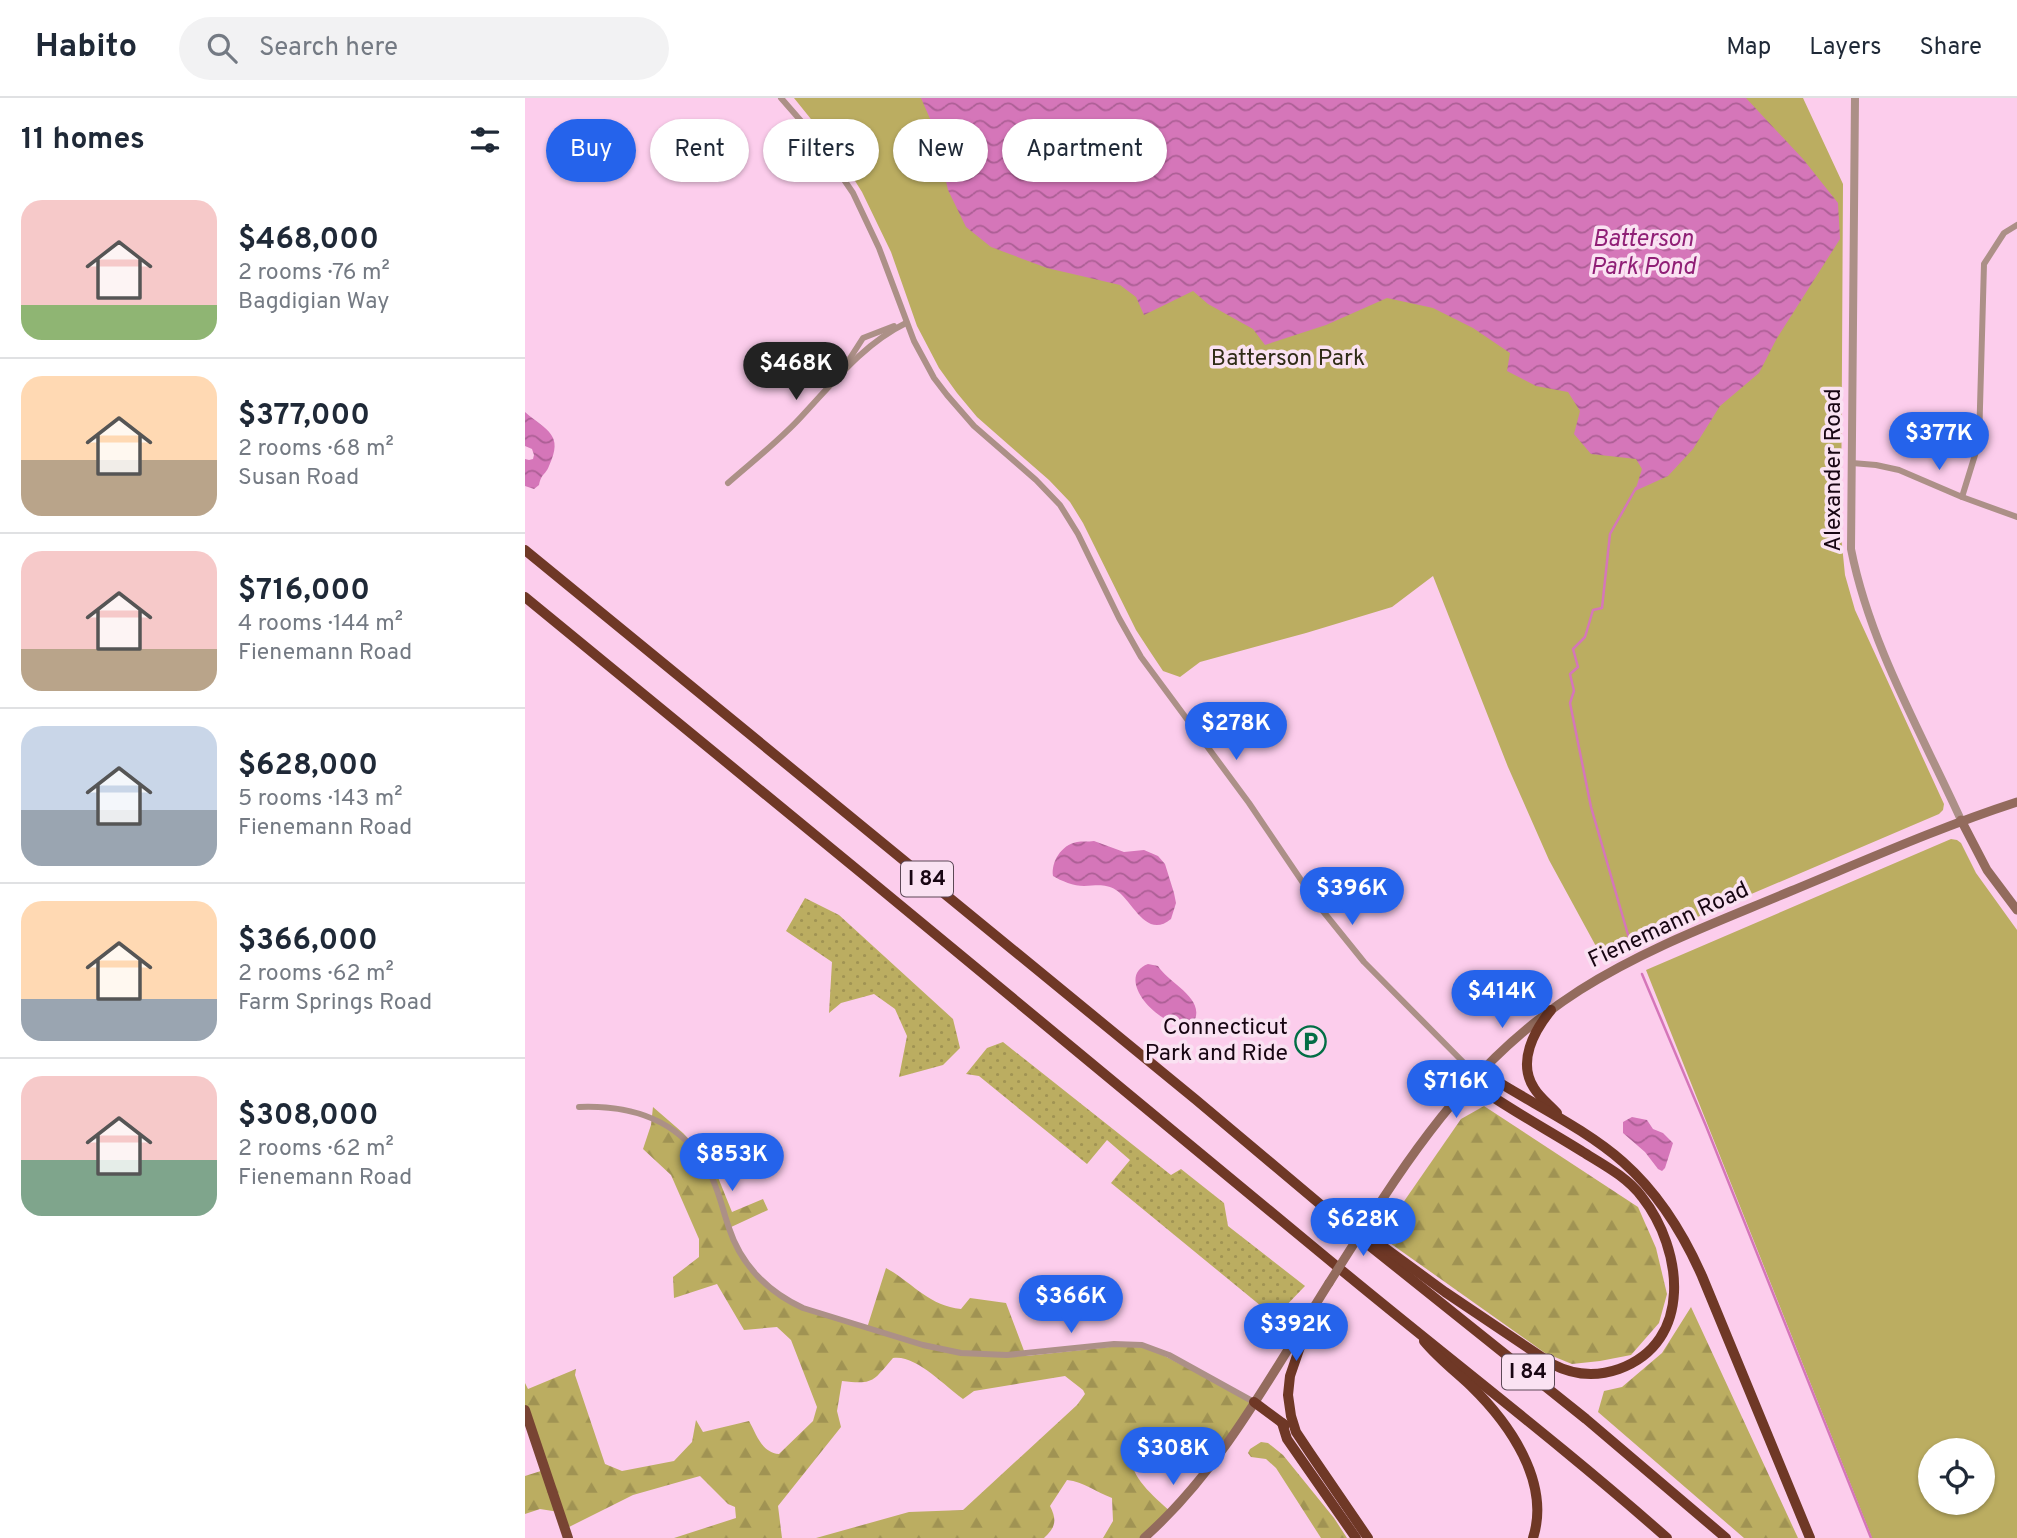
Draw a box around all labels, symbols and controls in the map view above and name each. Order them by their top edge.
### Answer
search box [179,17,669,80]
text: Habito [35,27,137,69]
icon: search [203,29,241,67]
text: Search here [259,32,398,65]
text: Map [1726,33,1771,63]
text: Layers [1809,33,1881,63]
text: Share [1919,33,1982,63]
chip: Buy [546,119,636,182]
chip: Rent [650,119,749,182]
chip: Filters [763,119,879,182]
chip: New [893,119,988,182]
chip: Apartment [1002,119,1167,182]
icon: filters [466,121,504,159]
text: 11 homes [21,122,145,159]
text: $468,000 [238,222,379,259]
water label: Batterson Park Pond [1590,225,1698,283]
icon: home [77,228,161,312]
text: 2 rooms · 76 m² [238,259,390,288]
text: Bagdigian Way [238,288,389,317]
pin: $468K [747,342,845,402]
park label: Batterson Park [1211,345,1365,374]
text: $468K [759,350,833,379]
street label: Alexander Road [1820,388,1849,552]
text: $377,000 [238,398,370,435]
icon: home [77,404,161,488]
pin: $377K [1890,412,1988,472]
text: $377K [1905,420,1973,449]
text: 2 rooms · 68 m² [238,435,394,464]
text: Susan Road [238,464,359,493]
text: $716,000 [238,573,370,610]
icon: home [77,579,161,663]
text: 4 rooms · 144 m² [238,610,403,639]
text: Fienemann Road [238,639,412,668]
pin: $278K [1187,702,1285,762]
text: $278K [1201,710,1271,739]
text: $628,000 [238,748,378,785]
icon: home [77,754,161,838]
text: 5 rooms · 143 m² [238,785,403,814]
text: Fienemann Road [238,814,412,843]
road number: I 84 [901,862,953,896]
pin: $396K [1303,868,1401,927]
text: $396K [1316,875,1388,904]
street label: Fienemann Road [1584,876,1754,976]
text: $366,000 [238,923,378,960]
icon: home [77,929,161,1013]
text: 2 rooms · 62 m² [238,960,394,989]
pin: $414K [1453,970,1551,1030]
text: $414K [1468,978,1536,1007]
text: Farm Springs Road [238,989,432,1018]
place label: Connecticut Park and Ride [1145,1014,1288,1069]
parking icon: Connecticut Park and Ride [1294,1024,1328,1058]
pin: $716K [1407,1060,1505,1120]
text: $716K [1423,1068,1489,1097]
text: $308,000 [238,1098,378,1135]
icon: home [77,1104,161,1188]
pin: $853K [683,1134,781,1193]
text: 2 rooms · 62 m² [238,1135,394,1164]
text: $853K [696,1141,768,1170]
text: Fienemann Road [238,1164,412,1193]
pin: $628K [1314,1198,1412,1258]
text: $628K [1327,1206,1399,1235]
pin: $366K [1022,1276,1120,1335]
text: $366K [1035,1283,1107,1312]
pin: $392K [1247,1304,1345,1363]
text: $392K [1260,1311,1332,1340]
road number: I 84 [1502,1354,1554,1390]
pin: $308K [1124,1428,1222,1487]
text: $308K [1136,1435,1210,1464]
map controls [1918,1438,1995,1515]
button: locate [1918,1438,1995,1515]

